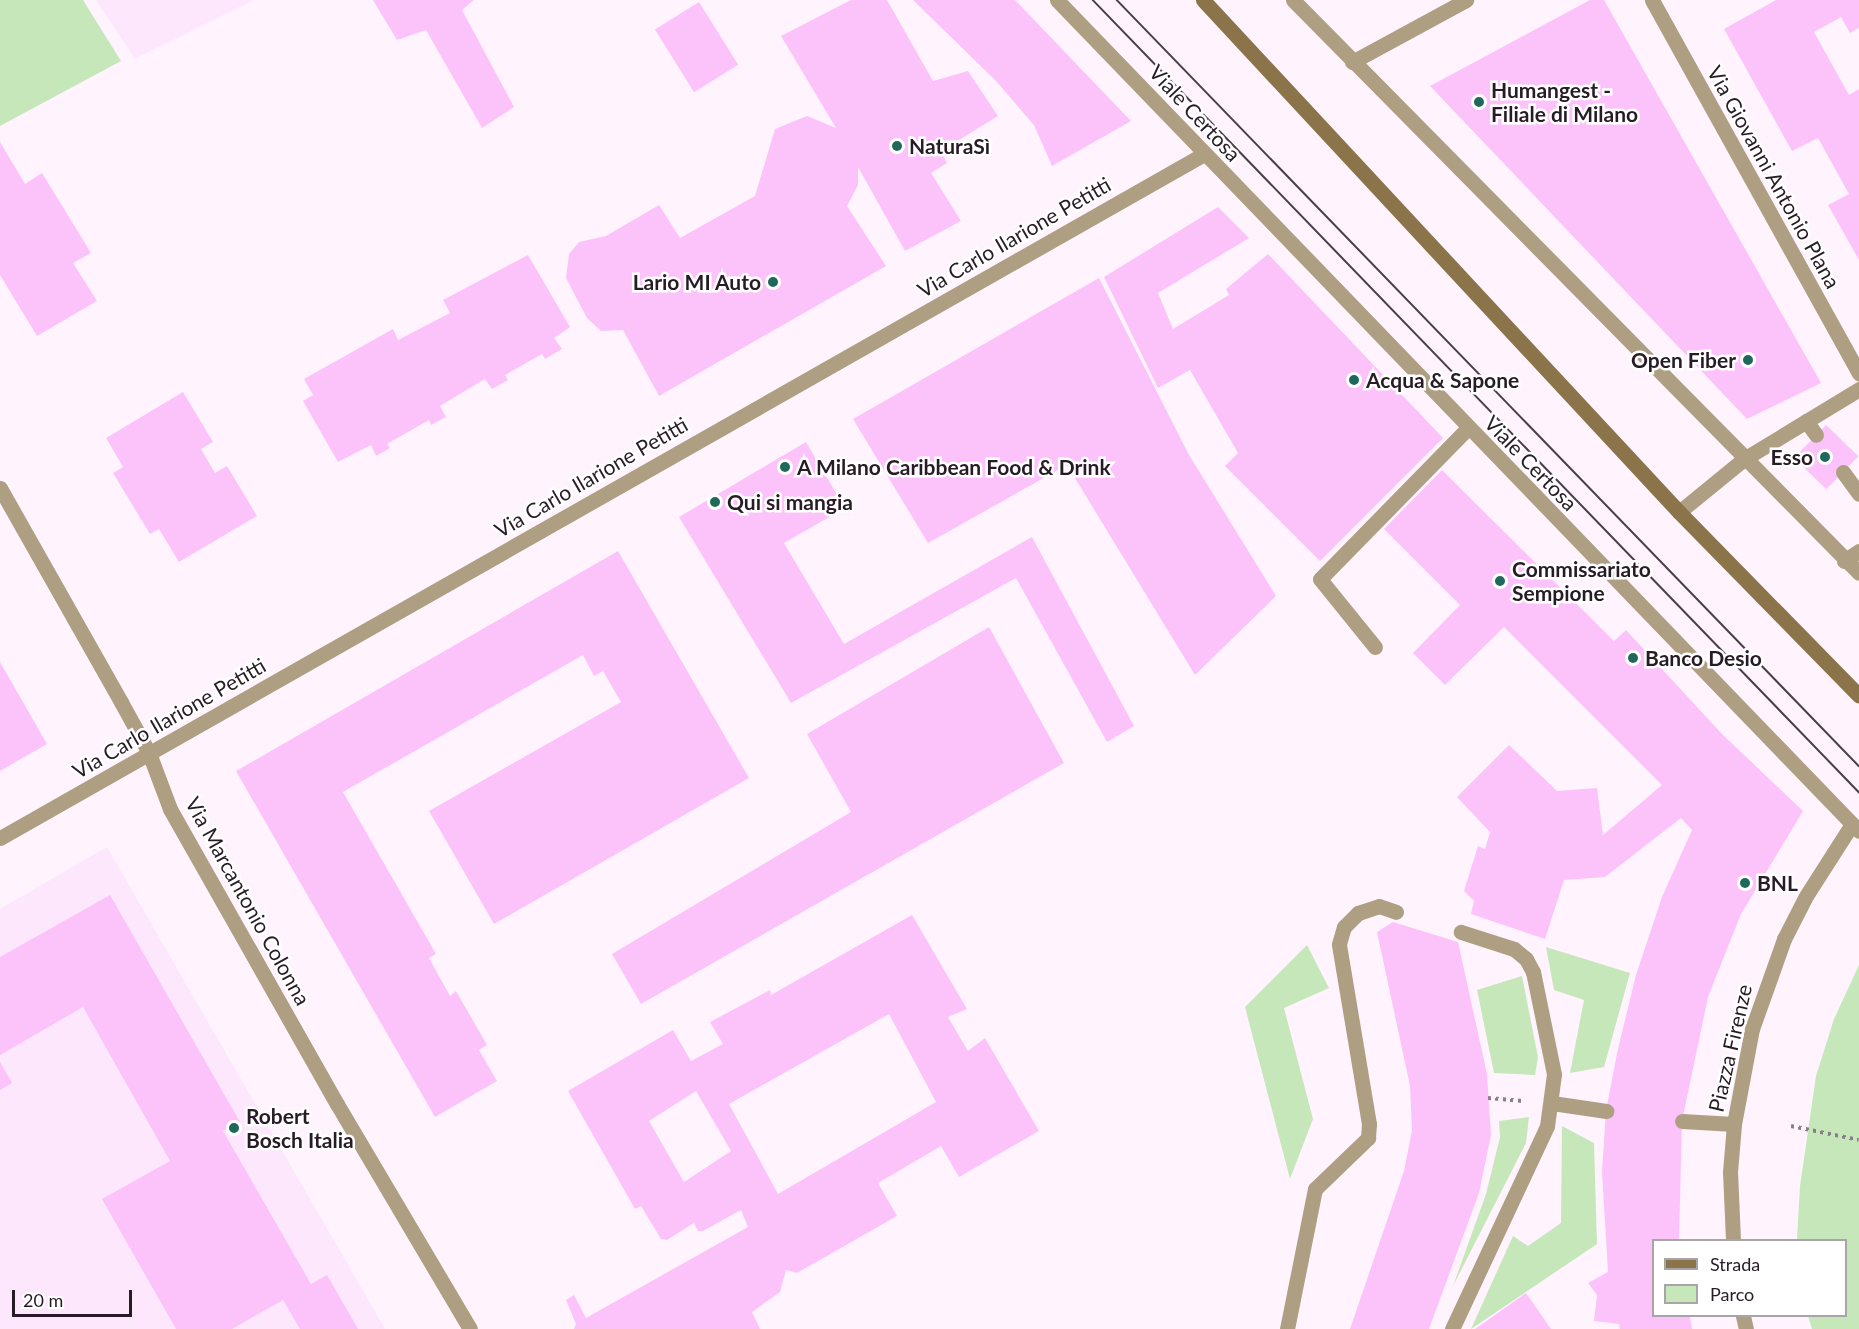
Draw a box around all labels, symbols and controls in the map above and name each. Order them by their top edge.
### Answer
street label: Viale Certosa [1144,60,1246,166]
street label: Via Giovanni Antonio Plana [1702,61,1846,293]
place label: Humangest - Filiale di Milano [1491,77,1638,127]
marker: Humangest - Filiale di Milano [1472,95,1486,109]
place label: NaturaSì [909,133,990,159]
marker: NaturaSì [890,139,904,153]
street label: Via Carlo Ilarione Petitti [913,171,1115,303]
place label: Lario MI Auto [632,269,761,295]
marker: Lario MI Auto [766,275,780,289]
place label: Open Fiber [1631,347,1736,373]
marker: Open Fiber [1741,353,1755,367]
place label: Acqua & Sapone [1366,367,1519,393]
marker: Acqua & Sapone [1347,373,1361,387]
street label: Viale Certosa [1479,410,1583,516]
street label: Via Carlo Ilarione Petitti [490,411,692,543]
place label: Esso [1771,444,1813,470]
marker: Esso [1818,450,1832,464]
place label: A Milano Caribbean Food & Drink [797,454,1111,480]
marker: A Milano Caribbean Food & Drink [778,460,792,474]
place label: Qui si mangia [727,489,853,515]
marker: Qui si mangia [708,495,722,509]
place label: Commissariato Sempione [1512,556,1651,606]
marker: Commissariato Sempione [1493,574,1507,588]
place label: Banco Desio [1645,645,1762,671]
marker: Banco Desio [1626,651,1640,665]
street label: Via Carlo Ilarione Petitti [68,652,270,784]
street label: Via Marcantonio Colonna [180,793,316,1009]
place label: BNL [1757,870,1798,896]
marker: BNL [1738,876,1752,890]
street label: Piazza Firenze [1703,982,1757,1114]
place label: Robert Bosch Italia [246,1103,354,1153]
marker: Robert Bosch Italia [227,1121,241,1135]
legend [1652,1239,1847,1317]
text: Strada [1710,1253,1760,1275]
scale bar [15,1278,135,1316]
text: Parco [1710,1283,1754,1305]
text: 20 m [23,1289,63,1311]

